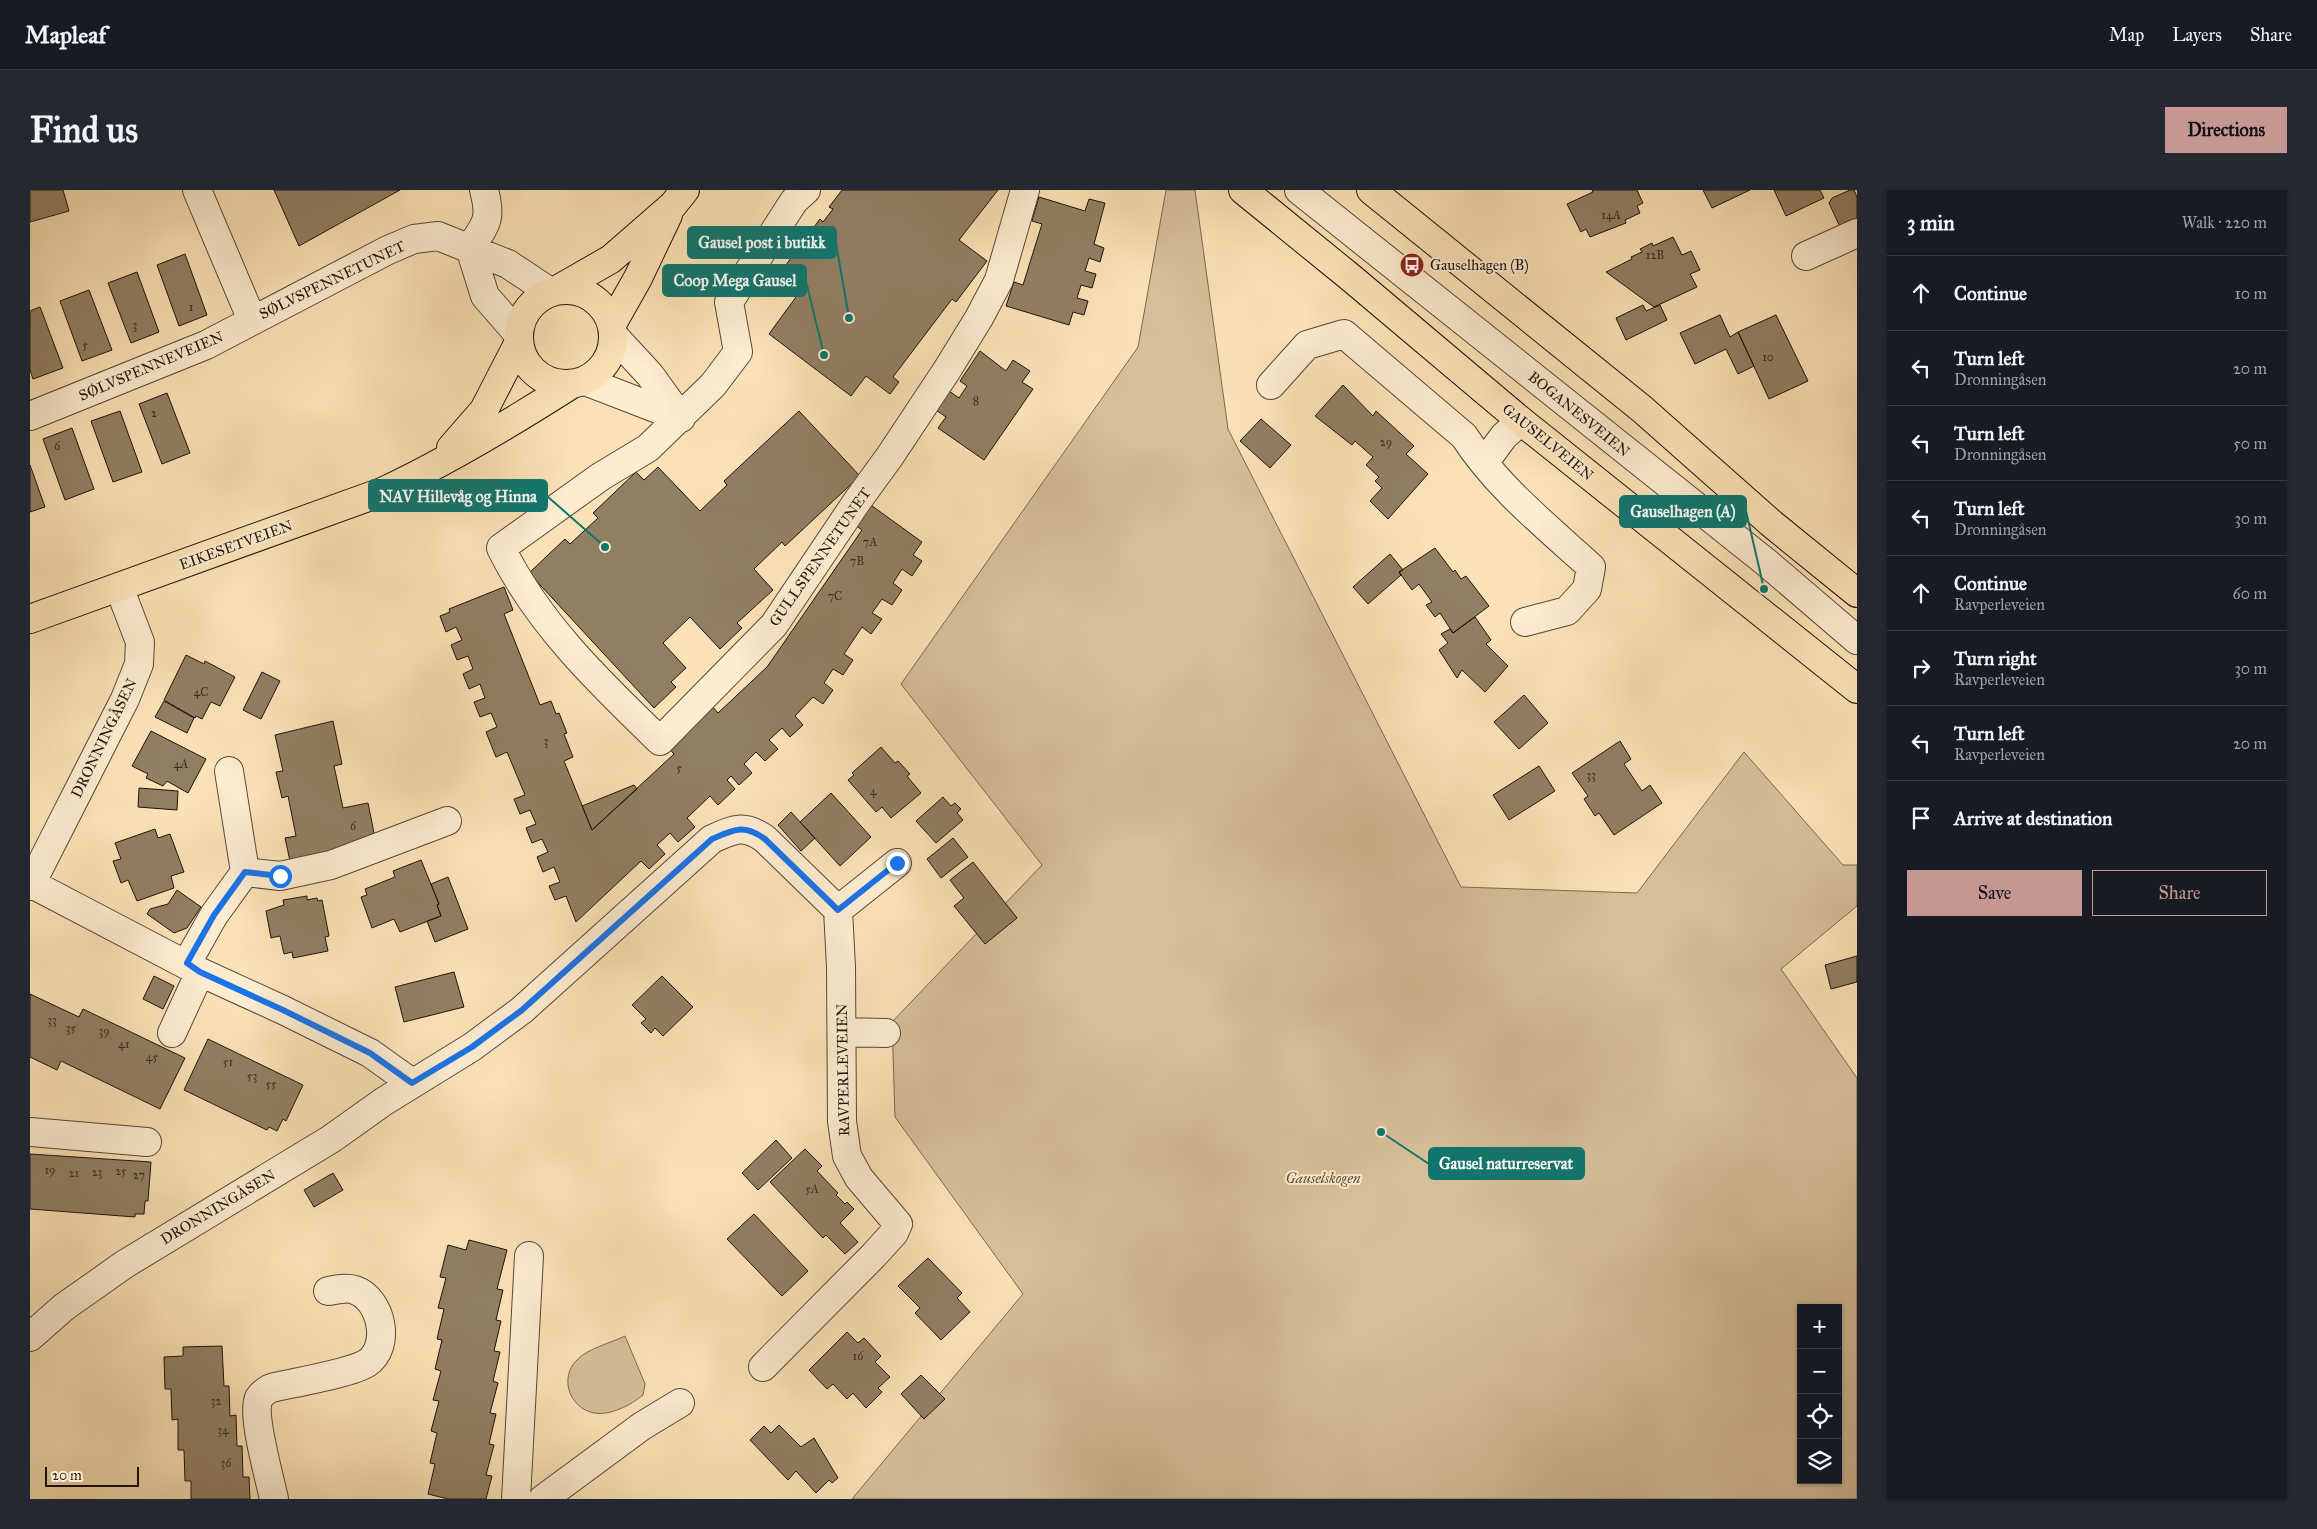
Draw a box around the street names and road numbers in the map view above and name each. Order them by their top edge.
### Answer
street label: SØLVSPENNETUNET [256,237,408,323]
street label: SØLVSPENNEVEIEN [76,327,226,405]
street label: BOGANESVEIEN [1525,367,1634,461]
street label: GAUSELVEIEN [1499,400,1598,485]
street label: GULLSPENNETUNET [765,484,875,630]
street label: EIKESETVEIEN [177,516,295,574]
street label: DRONNINGÅSEN [67,675,141,801]
street label: RAVPERLEVEIEN [833,1003,853,1136]
street label: DRONNINGÅSEN [157,1165,279,1248]

